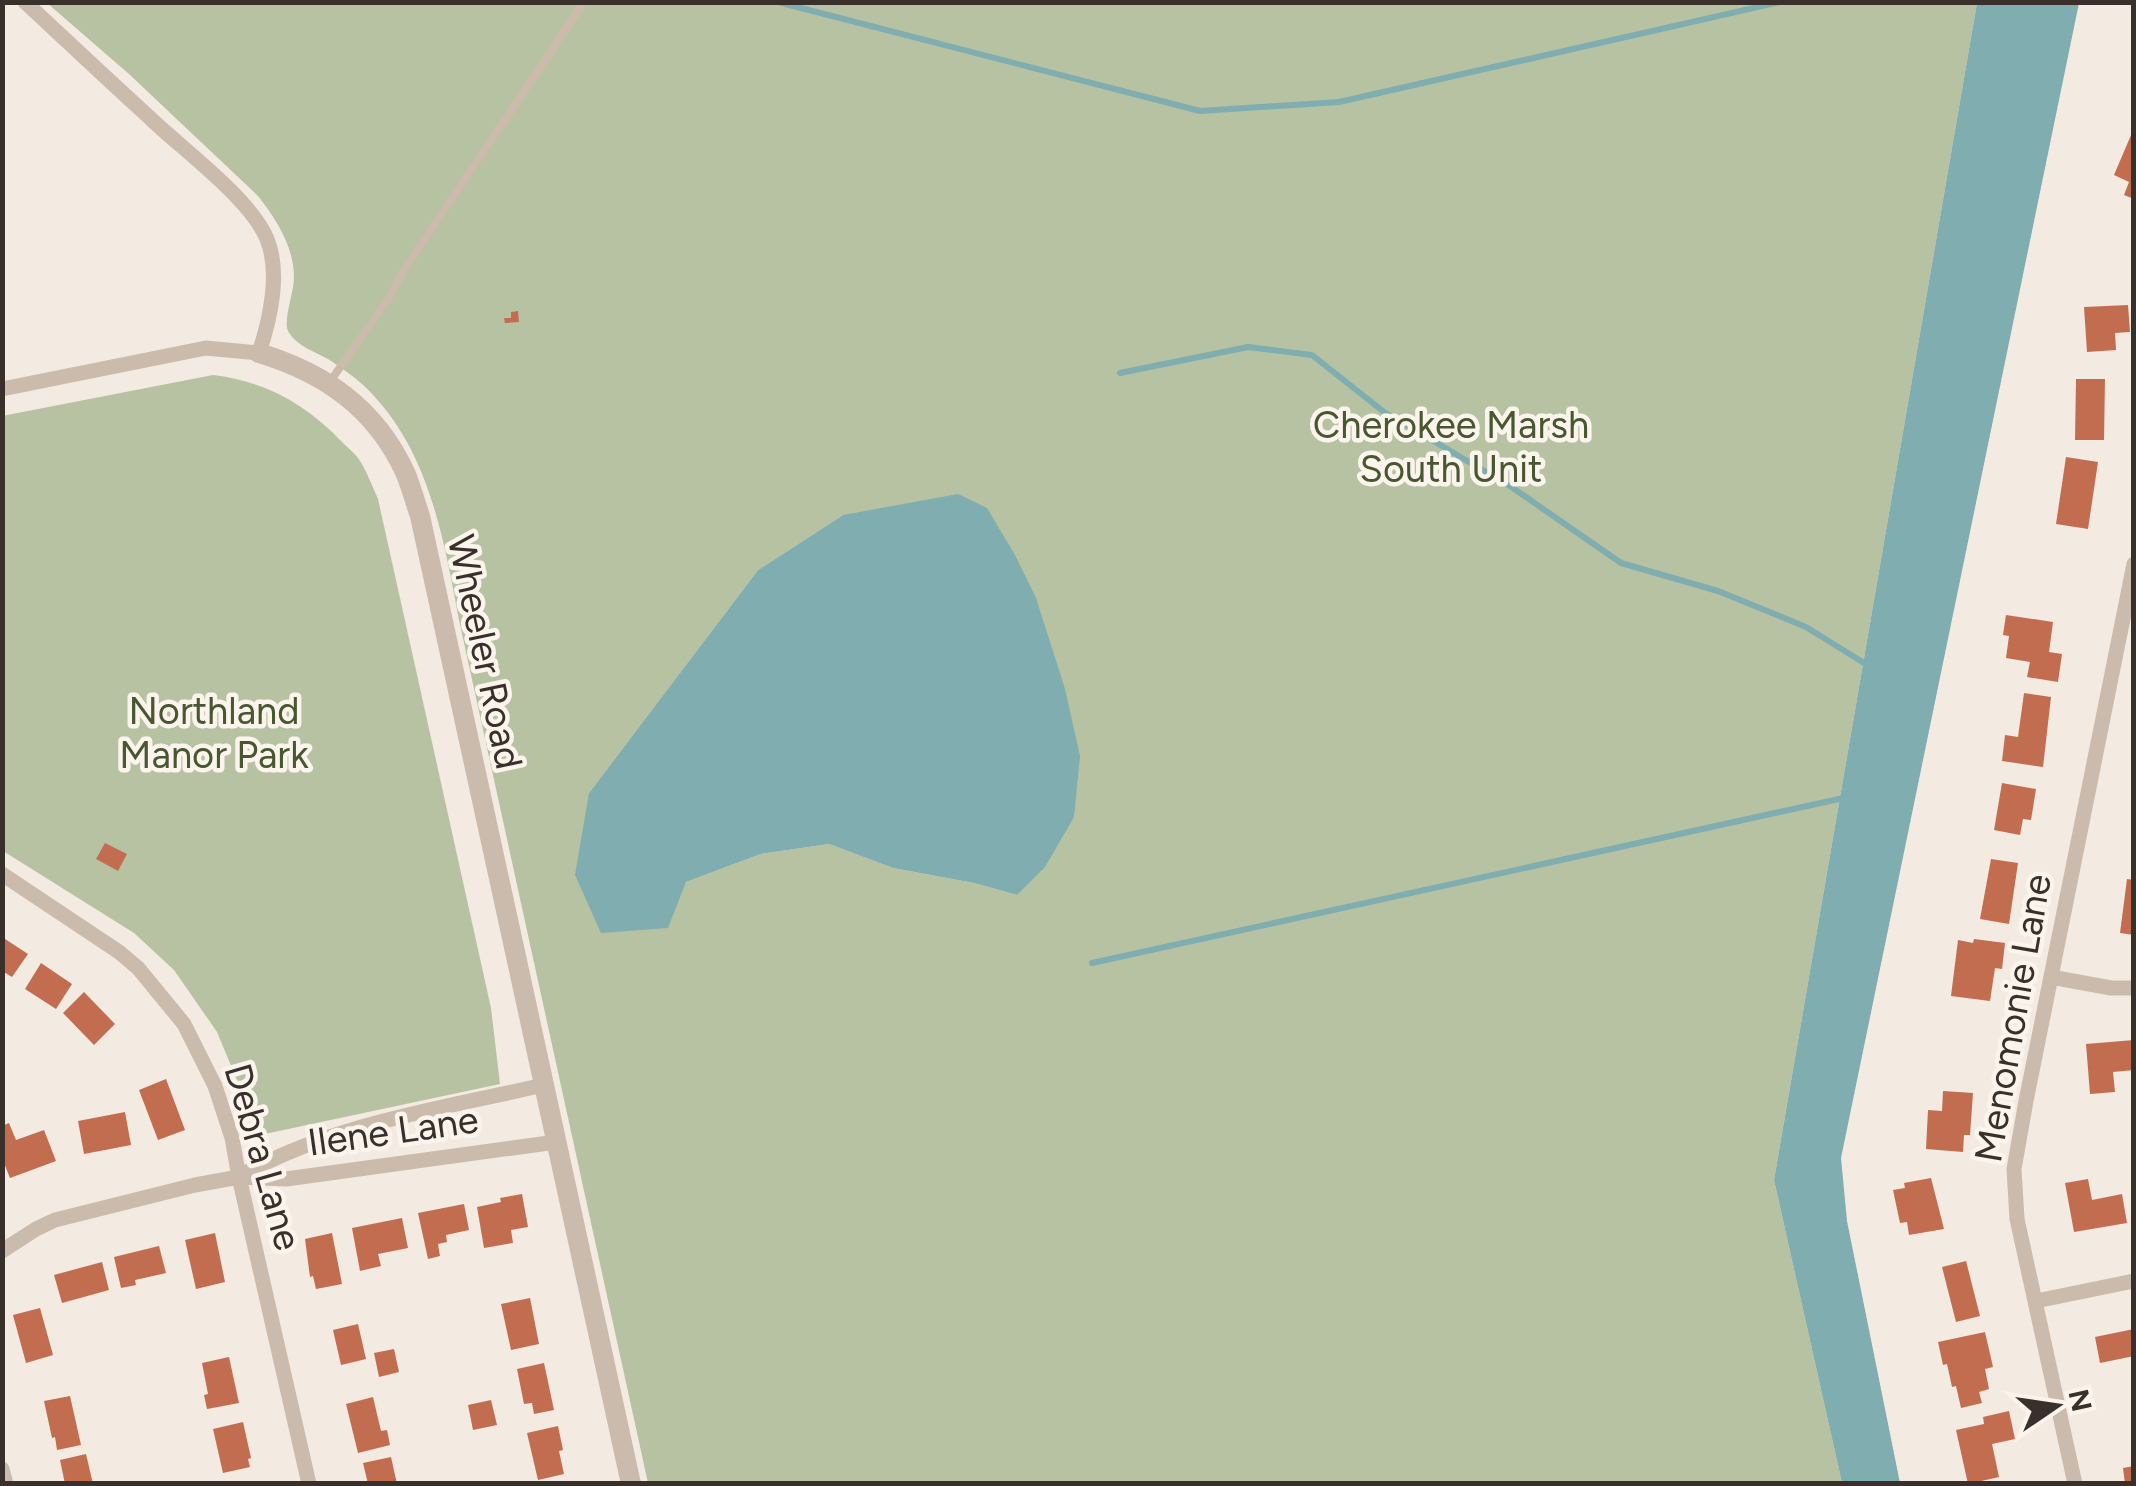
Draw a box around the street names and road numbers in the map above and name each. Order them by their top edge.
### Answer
street label: Wheeler Road [438,531,532,773]
street label: Menomonie Lane [1965,870,2061,1166]
street label: Debra Lane [214,1058,312,1256]
street label: Ilene Lane [305,1096,481,1166]

